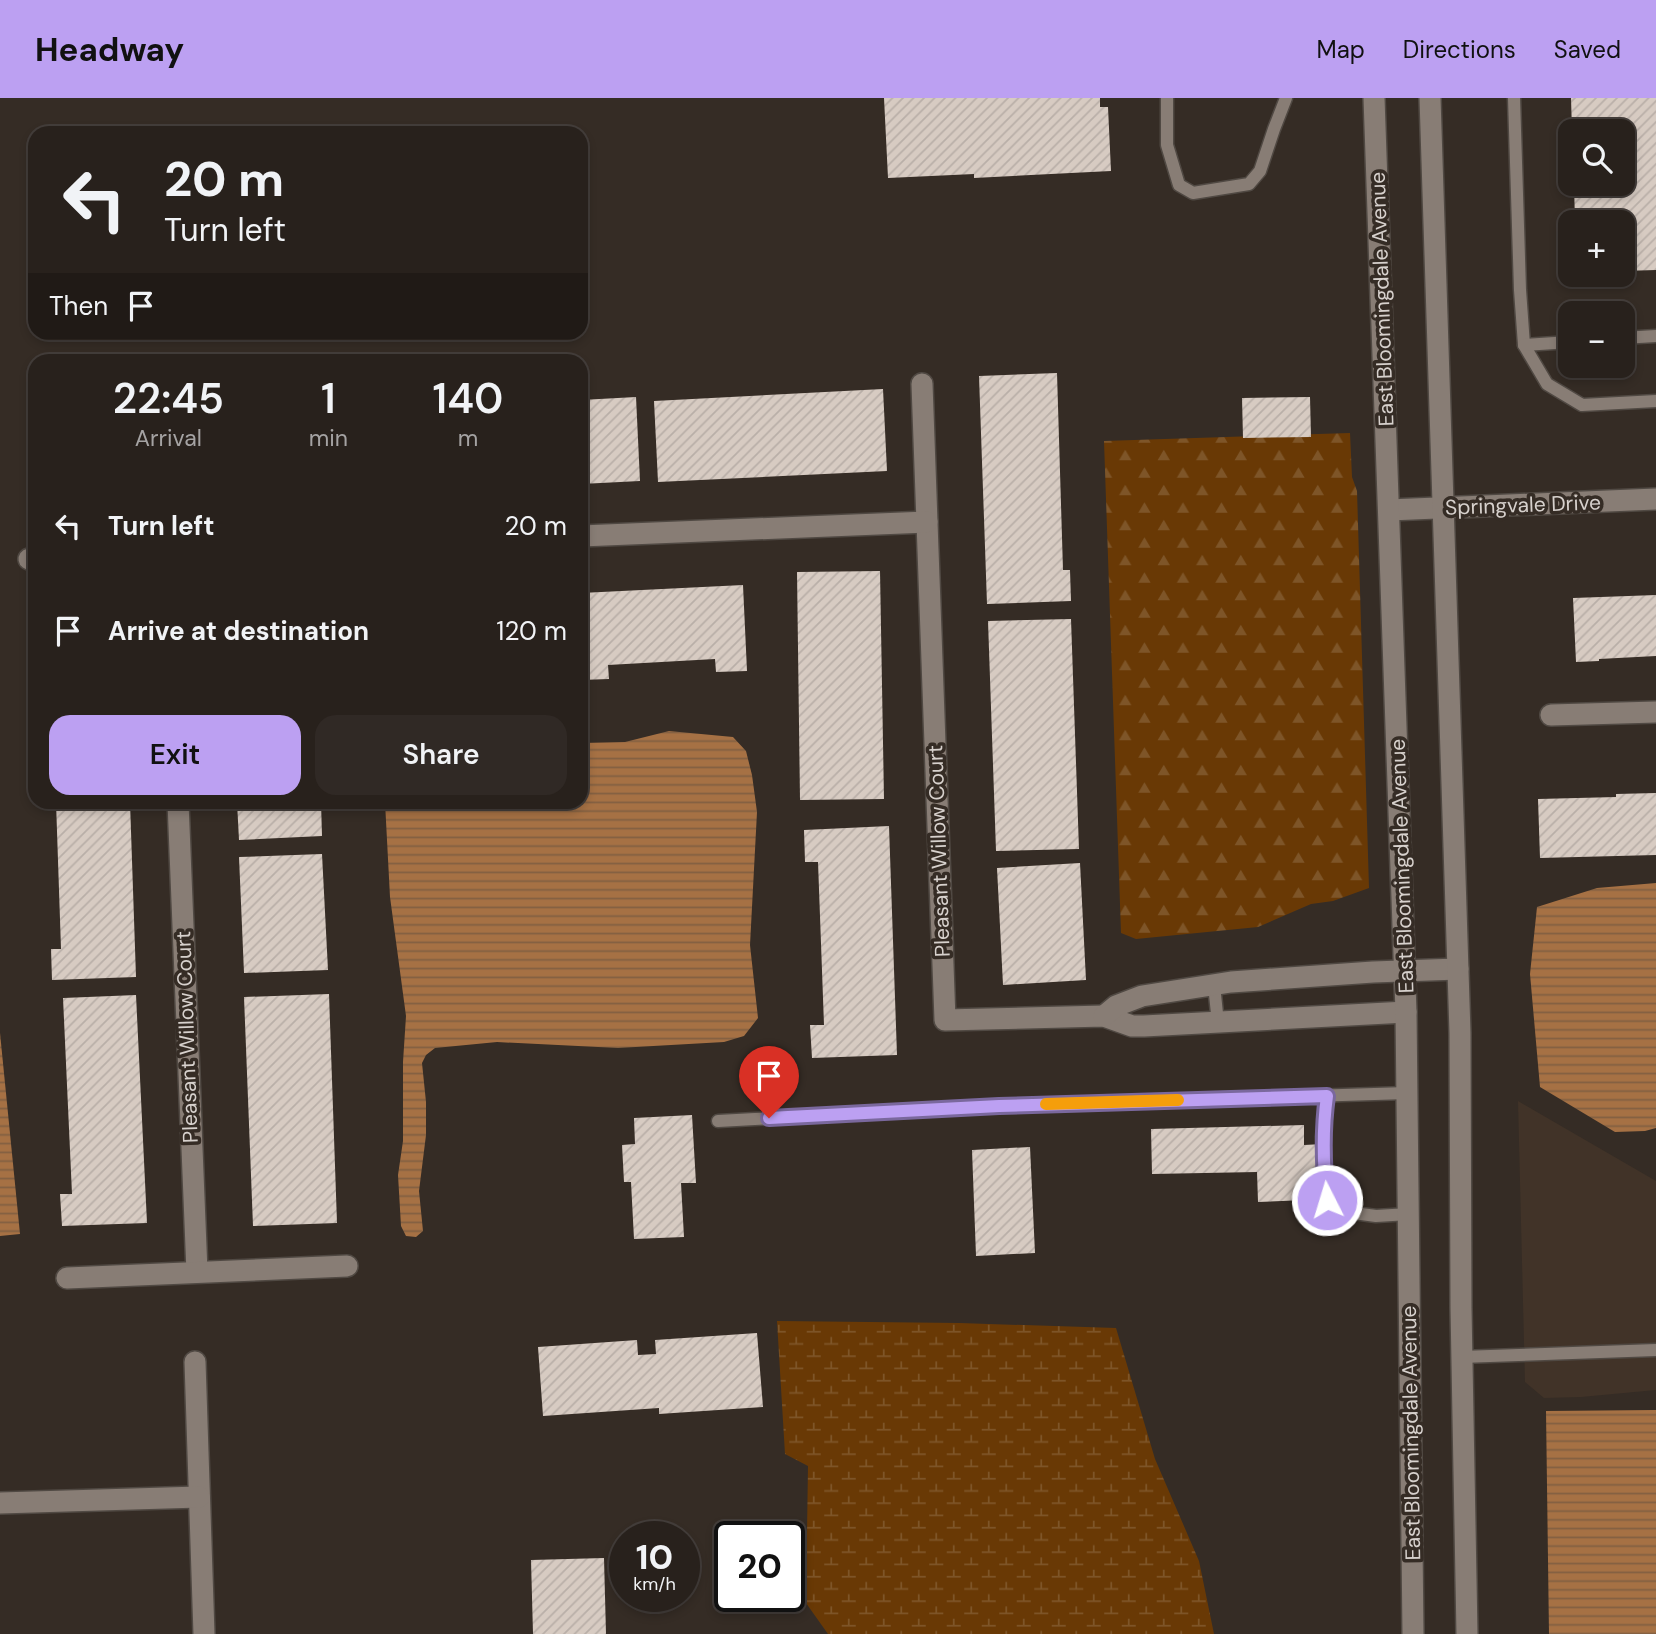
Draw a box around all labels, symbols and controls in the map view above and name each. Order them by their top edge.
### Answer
text: Headway [35,28,184,71]
text: Map [1317,34,1365,65]
text: Directions [1403,34,1516,65]
text: Saved [1554,34,1621,65]
map controls [1558,119,1635,378]
button: search [1558,119,1635,196]
text: 20 m [164,147,284,211]
icon: left [49,154,140,245]
street label: East Bloomingdale Avenue [1364,171,1400,427]
text: Turn left [164,209,286,251]
button: + [1558,210,1635,287]
icon: arrive [122,287,160,325]
text: Then [49,289,108,323]
button: − [1558,301,1635,378]
text: 22:45 [113,371,224,426]
text: 1 [321,371,336,426]
text: 140 [433,371,503,426]
text: Arrival [135,423,202,453]
text: min [309,423,348,453]
text: m [458,423,478,453]
street label: Springvale Drive [1445,488,1601,522]
icon: left [49,507,87,545]
text: Turn left [108,509,215,543]
text: 20 m [504,509,567,543]
icon: arrive [49,612,87,650]
text: Arrive at destination [108,614,369,648]
text: 120 m [496,614,567,648]
button: Exit [49,715,301,795]
button: Share [315,715,567,795]
street label: East Bloomingdale Avenue [1384,738,1420,994]
street label: Pleasant Willow Court [921,745,957,957]
street label: Pleasant Willow Court [169,931,205,1143]
pin [739,1046,799,1118]
icon: arrive [750,1057,788,1095]
position arrow [1290,1163,1364,1237]
street label: East Bloomingdale Avenue [1395,1305,1427,1561]
speed limit sign: 20 [714,1521,805,1612]
text: 10 [636,1534,673,1580]
text: km/h [633,1572,676,1596]

